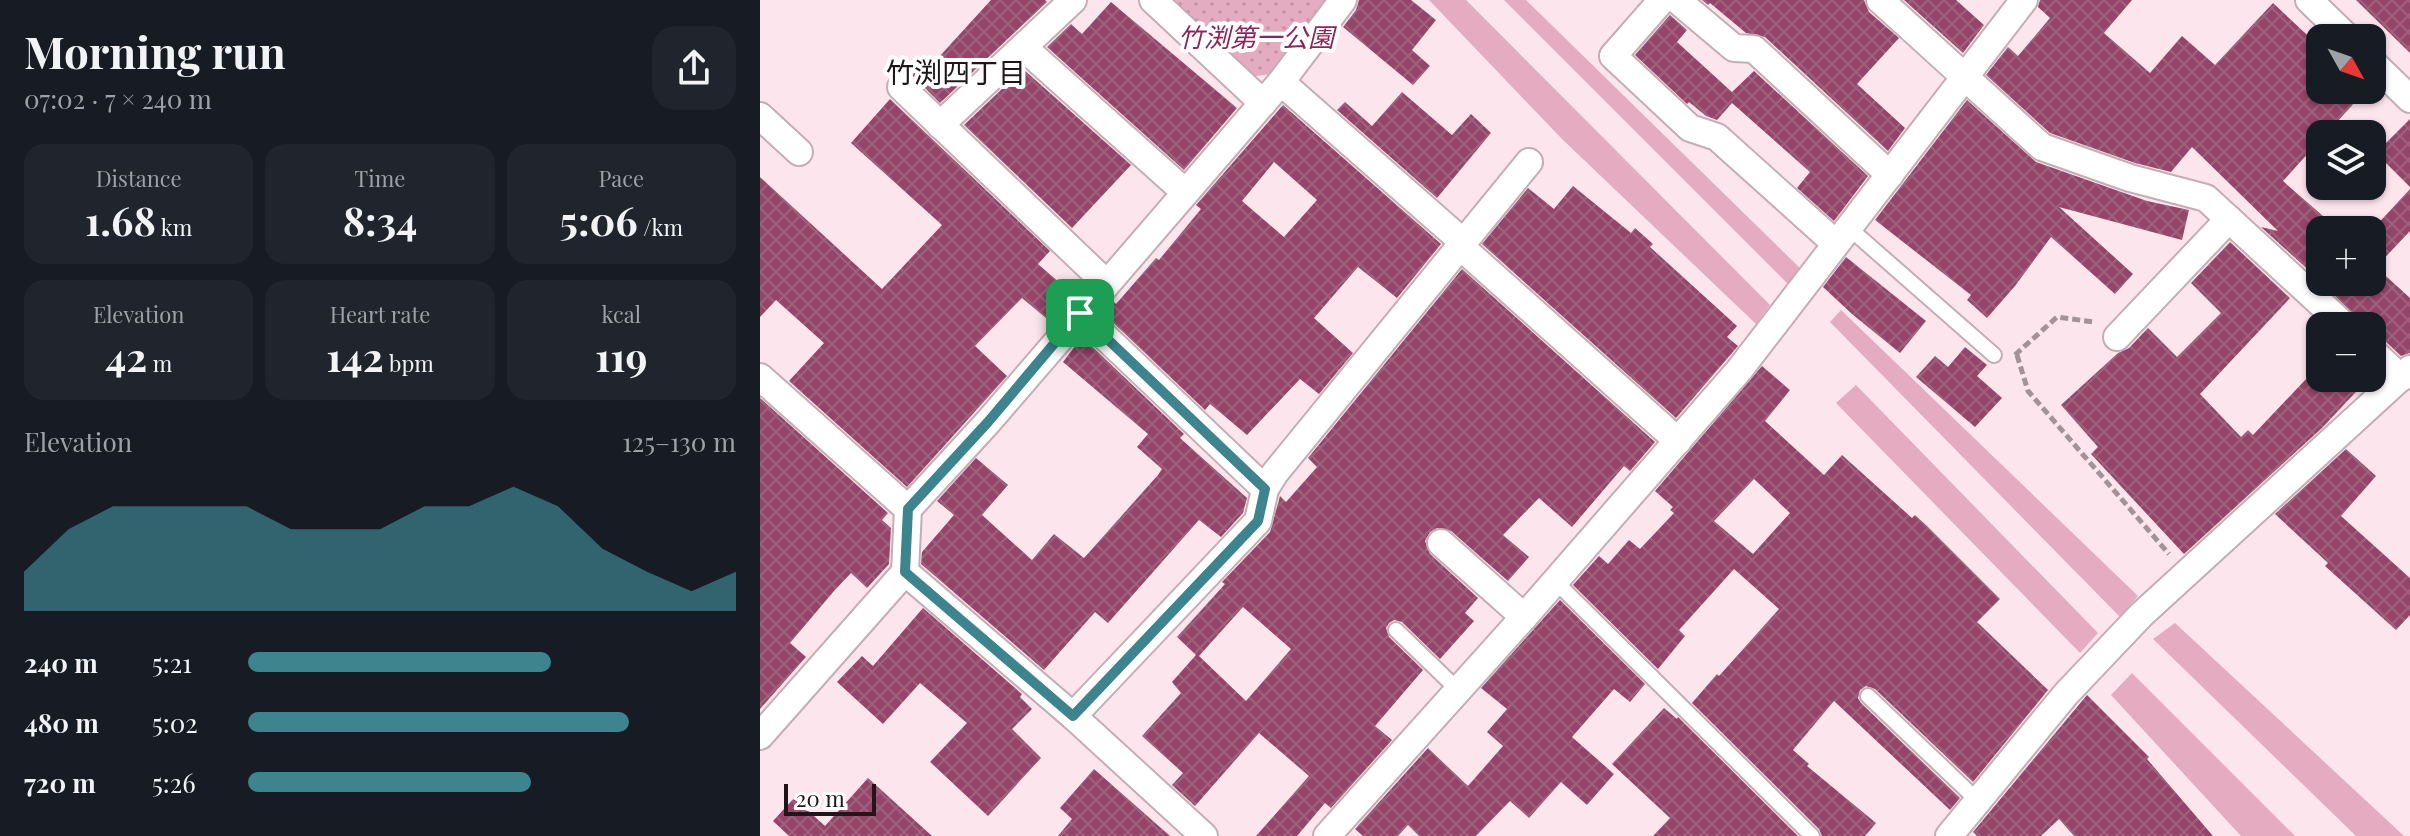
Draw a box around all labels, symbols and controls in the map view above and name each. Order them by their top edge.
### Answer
park label: 竹渕第一公園 [1178,19,1338,54]
text: Morning run [24,21,286,80]
north arrow [2306,24,2386,104]
map controls [2306,24,2386,392]
button: share [652,26,736,110]
district label: 竹渕四丁目 [886,53,1026,90]
text: 07:02 · 7 × 240 m [24,81,212,116]
button: layers [2306,120,2386,200]
text: Distance [96,163,182,193]
text: Time [355,163,405,193]
text: Pace [599,163,644,193]
text: 1.68 [85,193,156,246]
text: 8:34 [343,193,417,246]
text: 5:06 [560,193,638,246]
text: km [156,212,192,242]
text: /km [638,212,683,242]
button: + [2306,216,2386,296]
pin [1046,279,1114,347]
icon: arrive [1058,291,1102,335]
text: Elevation [93,299,184,329]
text: Heart rate [330,299,430,329]
text: kcal [602,299,641,329]
button: − [2306,312,2386,392]
text: 42 [105,329,147,382]
text: 142 [326,329,384,382]
text: 119 [595,329,648,382]
text: m [147,348,172,378]
text: bpm [384,348,434,378]
text: Elevation [24,424,132,459]
text: 125–130 m [622,424,736,459]
text: 240 m [24,645,98,680]
text: 5:21 [152,645,192,680]
text: 480 m [24,705,99,740]
text: 5:02 [152,705,198,740]
text: 720 m [24,765,96,800]
text: 5:26 [152,765,196,800]
scale bar [784,780,876,816]
text: 20 m [796,783,845,813]

